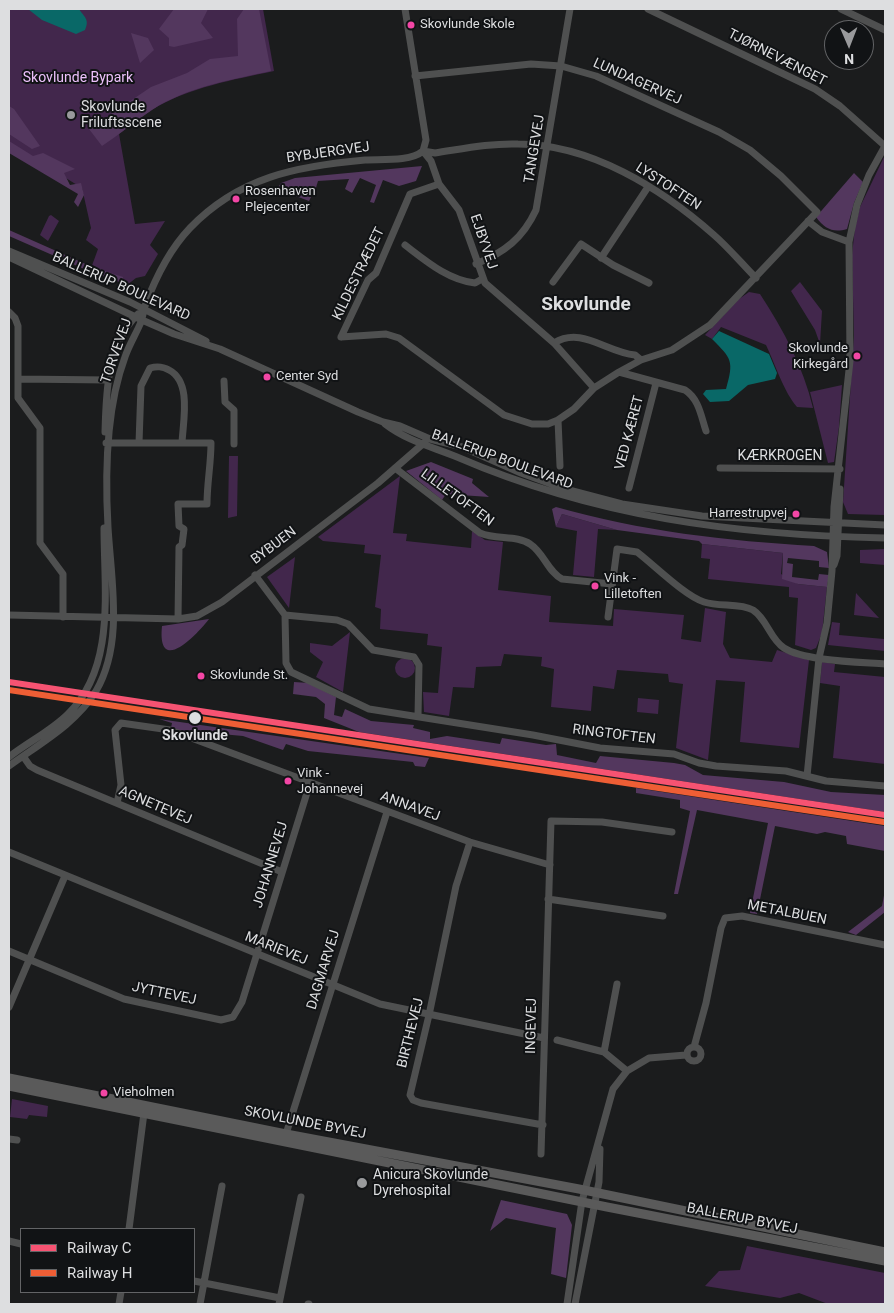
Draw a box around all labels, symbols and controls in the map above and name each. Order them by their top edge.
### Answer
place label: Skovlunde Skole [420,17,515,33]
marker: Skovlunde Skole [406,20,416,30]
north arrow [824,20,874,70]
street label: TJØRNEVÆNGET [725,26,829,90]
text: N [844,51,854,67]
street label: LUNDAGERVEJ [590,55,684,109]
park label: Skovlunde Bypark [23,70,133,86]
place label: Skovlunde Friluftsscene [81,99,162,132]
marker: Skovlunde Friluftsscene [65,109,77,121]
street label: TANGEVEJ [521,114,549,184]
street label: BYBJERGVEJ [285,139,371,167]
street label: LYSTOFTEN [632,160,704,214]
place label: Rosenhaven Plejecenter [245,184,316,215]
marker: Rosenhaven Plejecenter [231,194,241,204]
street label: EJBYVEJ [466,212,500,272]
street label: KILDESTRÆDET [329,225,389,323]
street label: BALLERUP BOULEVARD [49,249,193,325]
district label: Skovlunde [541,294,631,316]
street label: TORVEVEJ [98,316,136,386]
place label: Skovlunde Kirkegård [788,341,848,372]
marker: Skovlunde Kirkegård [852,351,862,361]
place label: Center Syd [276,369,338,385]
marker: Center Syd [262,372,272,382]
street label: VED KÆRET [612,394,648,472]
street label: BALLERUP BOULEVARD [429,427,575,493]
street label: KÆRKROGEN [737,448,823,464]
street label: LILLETOFTEN [417,466,497,530]
place label: Harrestrupvej [709,506,787,522]
marker: Harrestrupvej [791,509,801,519]
street label: BYBUEN [248,523,300,569]
place label: Vink - Lilletoften [604,571,662,602]
marker: Vink - Lilletoften [590,581,600,591]
place label: Skovlunde St. [210,668,288,684]
marker: Skovlunde St. [196,671,206,681]
marker: Skovlunde [187,710,203,726]
street label: RINGTOFTEN [571,722,657,748]
place label: Skovlunde [162,728,228,744]
place label: Vink - Johannevej [297,766,363,797]
marker: Vink - Johannevej [283,776,293,786]
street label: AGNETEVEJ [116,783,194,829]
street label: ANNAVEJ [378,788,442,826]
street label: JOHANNEVEJ [250,820,292,910]
street label: METALBUEN [746,897,828,929]
street label: DAGMARVEJ [304,928,344,1012]
street label: MARIEVEJ [242,929,310,969]
street label: JYTTEVEJ [130,979,198,1009]
street label: BIRTHEVEJ [394,996,428,1070]
street label: INGEVEJ [523,998,541,1054]
place label: Vieholmen [113,1085,175,1101]
marker: Vieholmen [99,1088,109,1098]
street label: SKOVLUNDE BYVEJ [243,1103,367,1143]
place label: Anicura Skovlunde Dyrehospital [373,1167,488,1200]
marker: Anicura Skovlunde Dyrehospital [355,1176,369,1190]
street label: BALLERUP BYVEJ [685,1200,799,1238]
legend [20,1228,195,1293]
text: Railway C [67,1239,132,1257]
text: Railway H [67,1264,133,1282]

